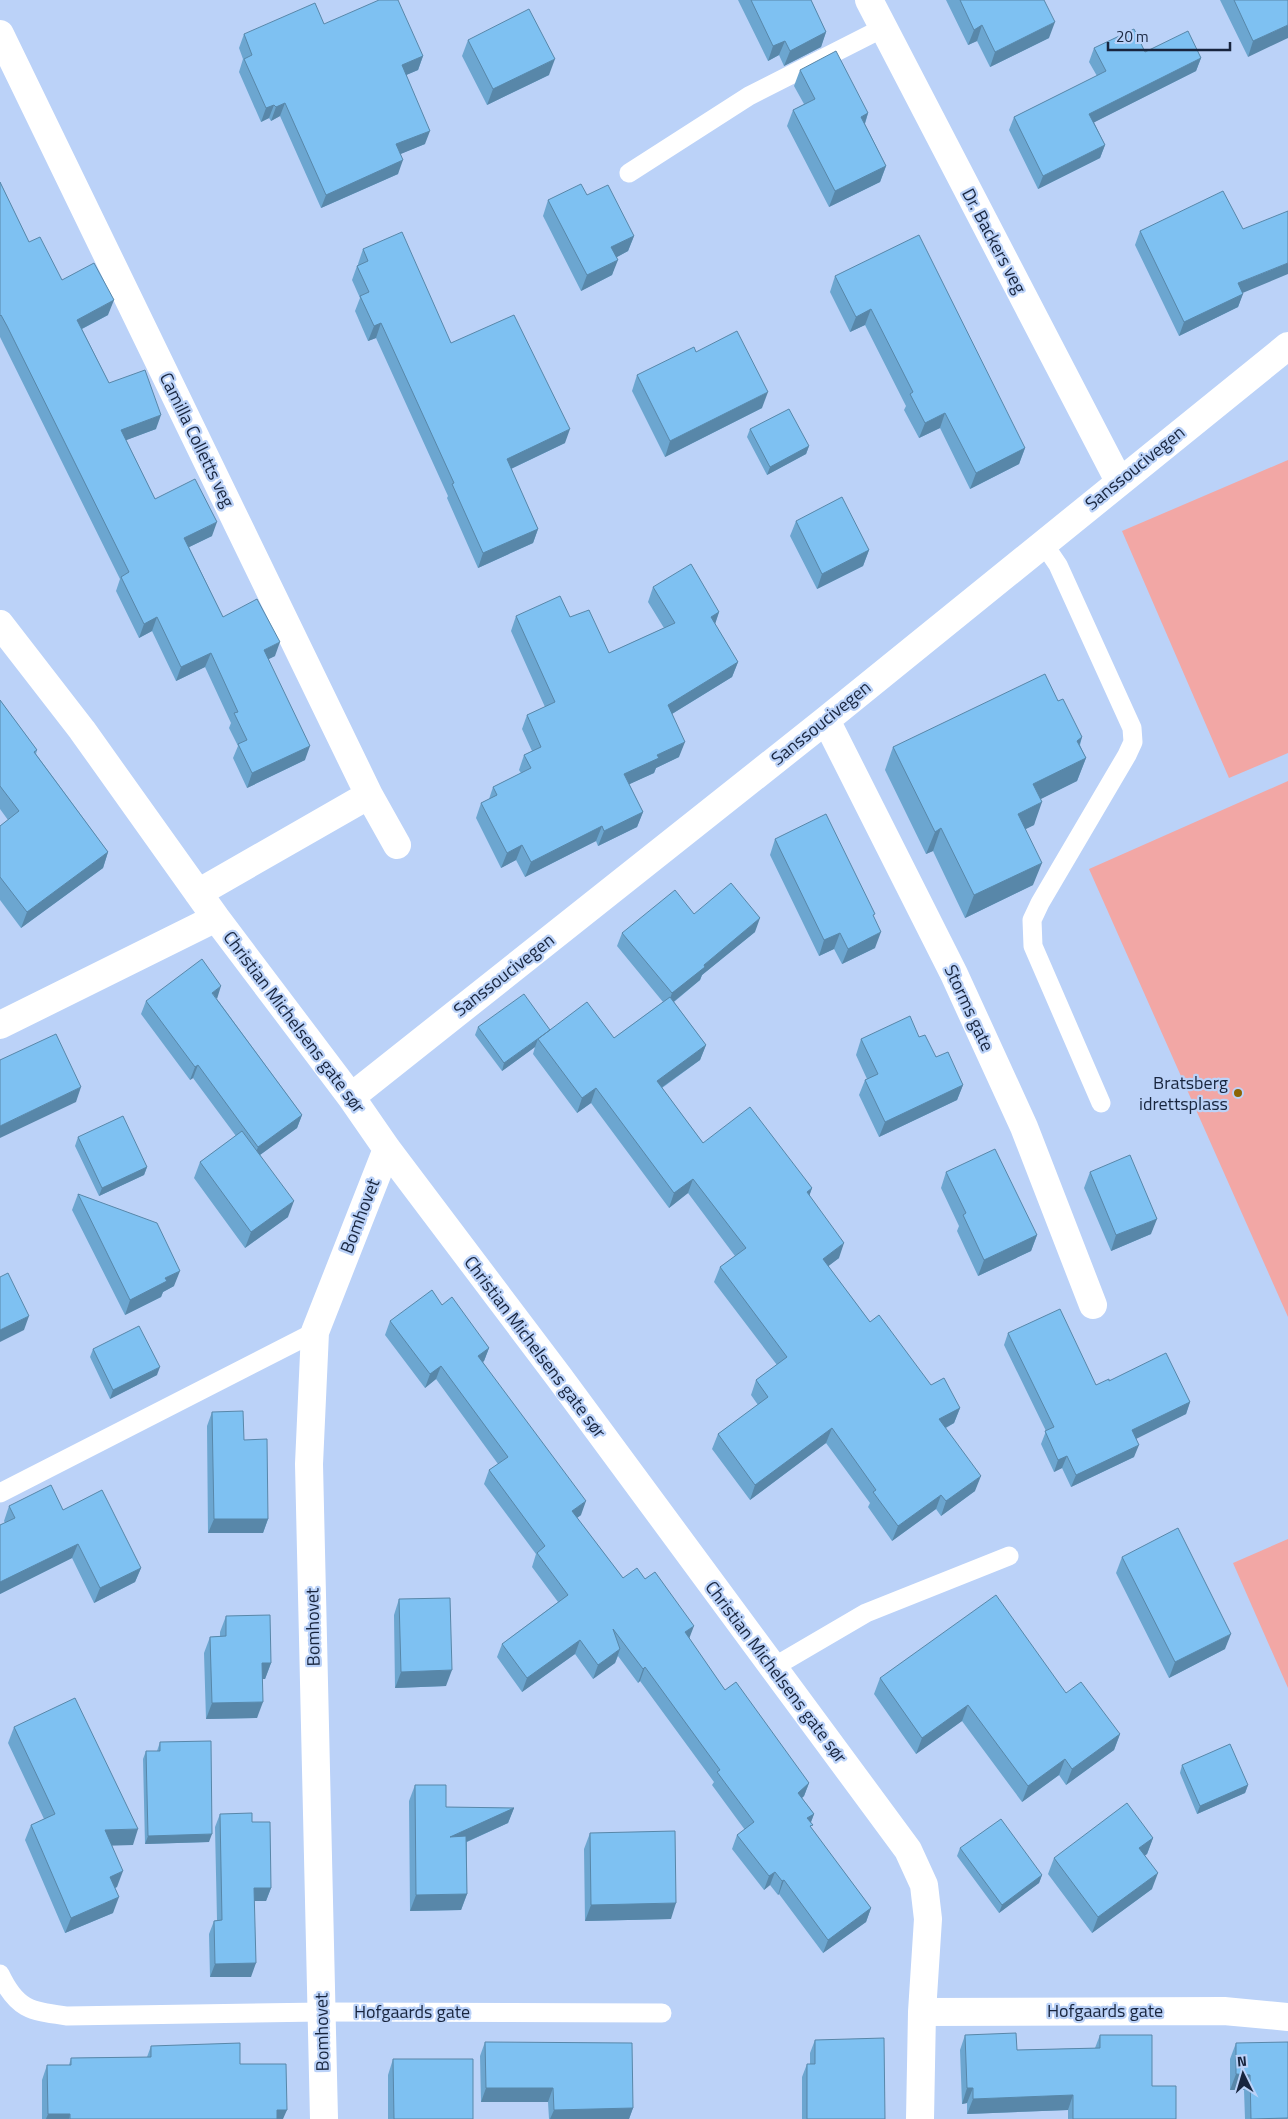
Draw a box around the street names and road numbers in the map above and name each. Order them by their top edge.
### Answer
street label: Dr. Backers veg [955,183,1033,298]
street label: Camilla Colletts veg [153,368,242,512]
street label: Sanssoucivegen [1079,419,1190,516]
street label: Sanssoucivegen [765,674,876,771]
street label: Christian Michelsens gate sør [217,925,372,1118]
street label: Sanssoucivegen [447,927,560,1023]
street label: Storms gate [938,960,1001,1056]
street label: Bomhovet [333,1174,386,1257]
street label: Christian Michelsens gate sør [458,1250,613,1443]
street label: Christian Michelsens gate sør [699,1575,854,1768]
street label: Bomhovet [298,1587,327,1666]
street label: Bomhovet [307,1992,336,2071]
street label: Hofgaards gate [1047,1997,1163,2024]
street label: Hofgaards gate [354,1998,470,2025]

